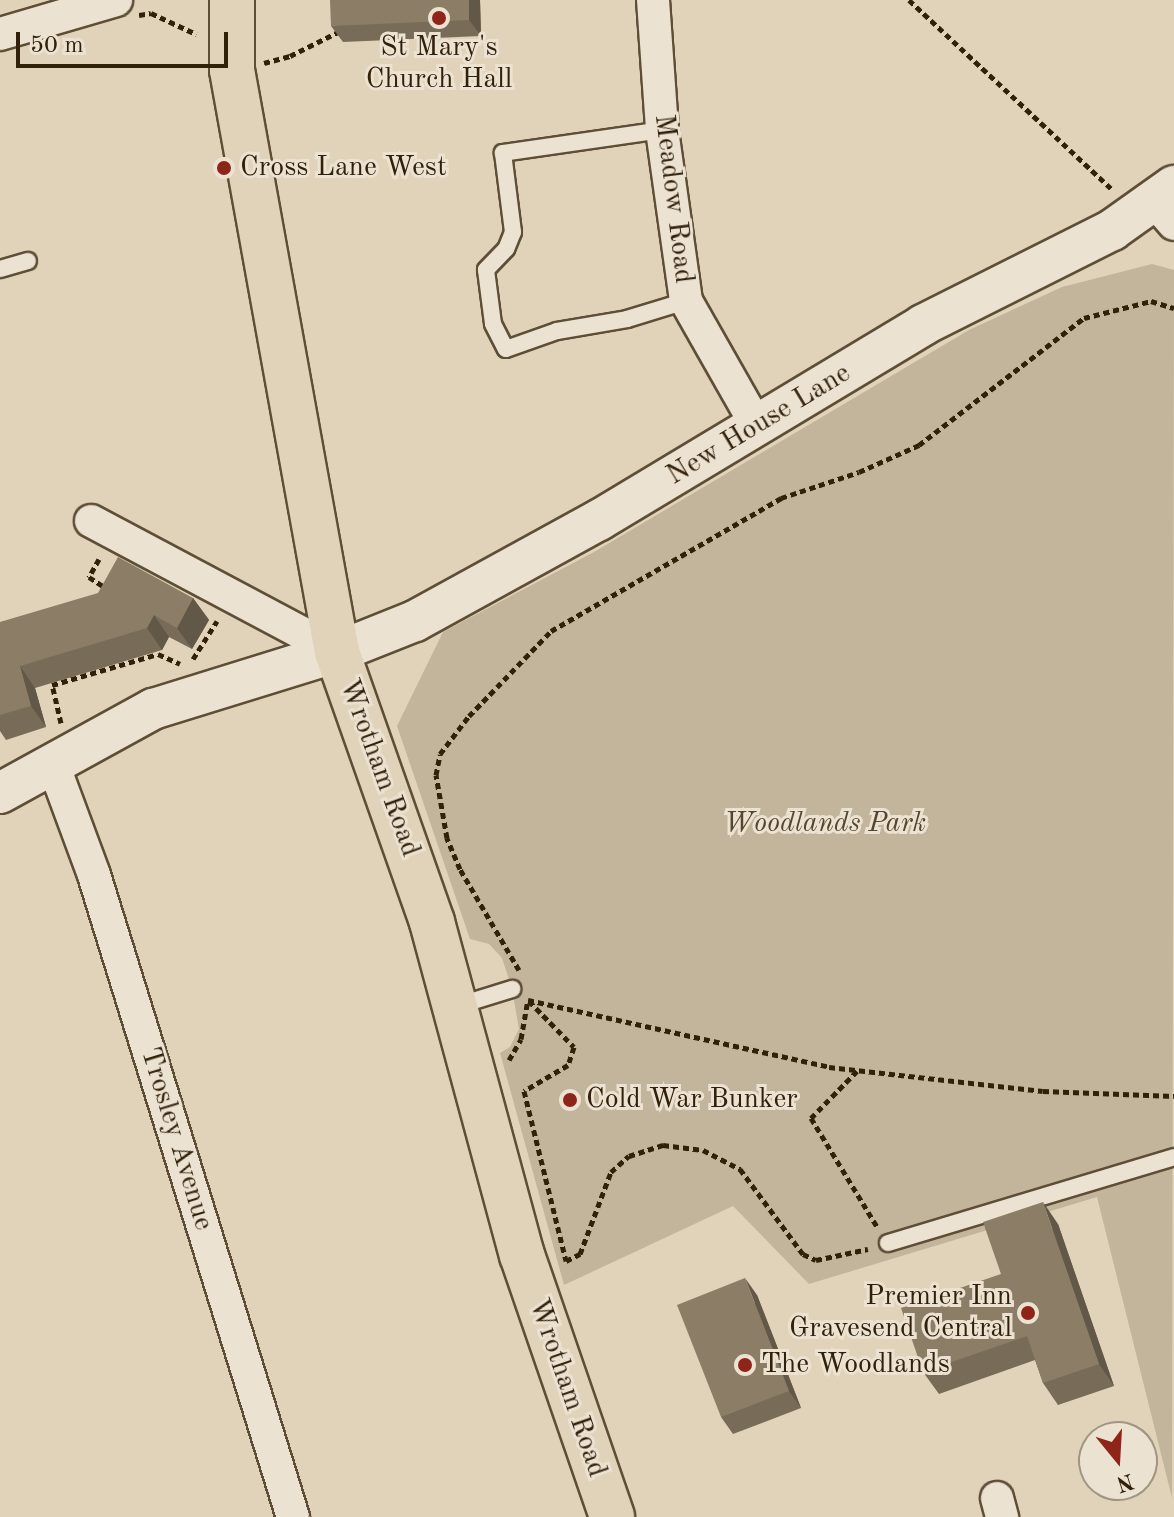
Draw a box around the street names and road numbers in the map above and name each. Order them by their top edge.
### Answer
street label: Meadow Road [646,112,700,286]
street label: New House Lane [661,357,857,493]
street label: Wrotham Road [331,675,427,861]
street label: Trosley Avenue [132,1043,220,1235]
street label: Wrotham Road [521,1294,613,1482]

